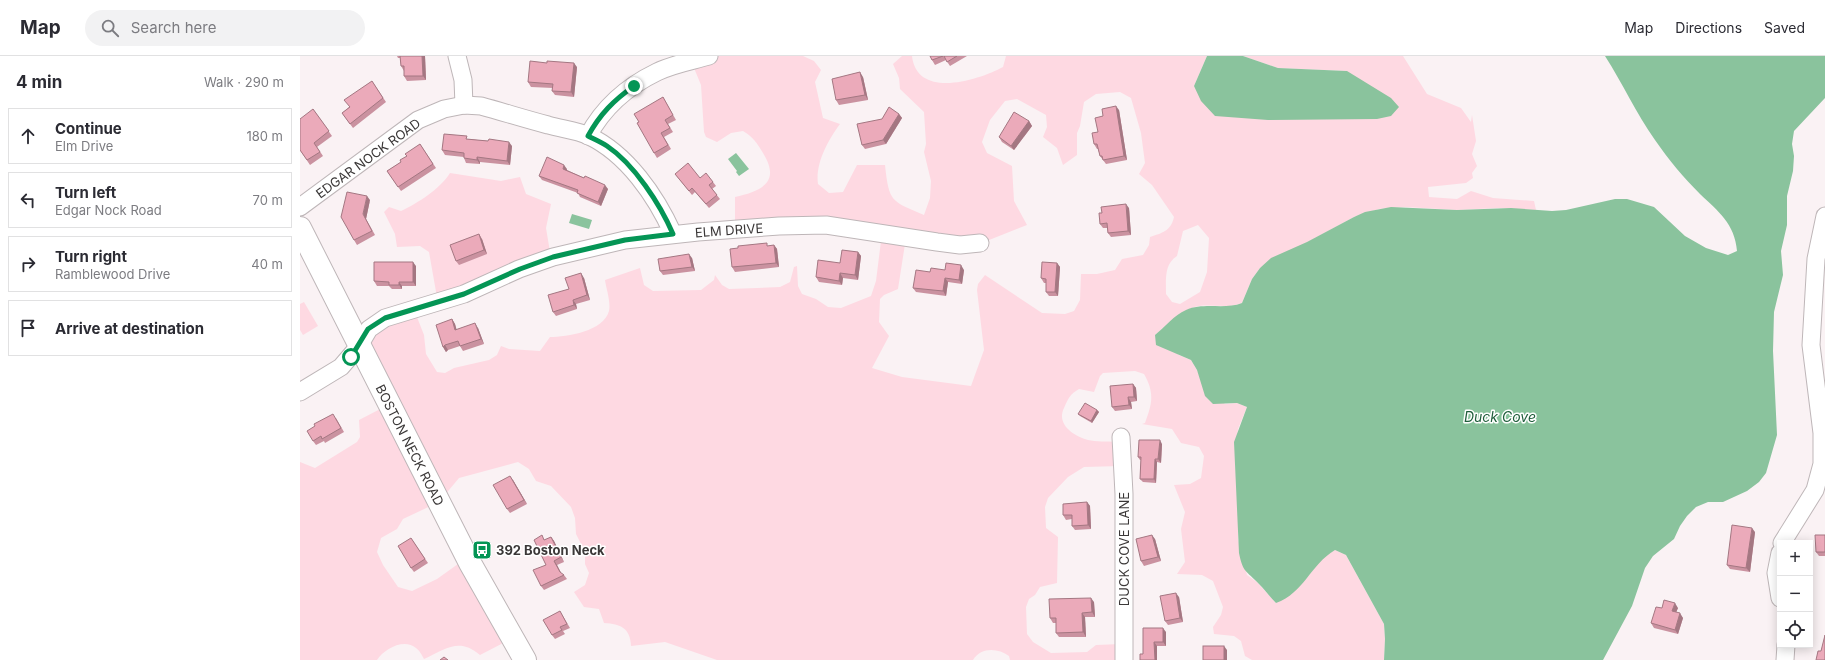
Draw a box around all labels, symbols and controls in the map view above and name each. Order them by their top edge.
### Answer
search box [85,10,365,46]
text: Map [20,16,61,39]
icon: search [99,17,121,39]
text: Search here [131,18,216,37]
text: Map [1624,19,1653,36]
text: Directions [1675,19,1742,36]
text: Saved [1764,19,1805,36]
text: 4 min [16,72,62,92]
text: Walk · 290 m [204,74,284,90]
route end [625,77,643,95]
street label: EDGAR NOCK ROAD [313,115,423,201]
text: Continue [55,119,122,138]
icon: ahead [17,125,39,147]
text: 180 m [246,128,283,144]
text: Elm Drive [55,138,113,154]
text: Turn left [55,183,116,202]
icon: left [17,189,39,211]
text: 70 m [253,192,283,208]
text: Edgar Nock Road [55,202,162,218]
street label: ELM DRIVE [694,220,764,240]
text: Turn right [55,247,127,266]
icon: right [17,253,39,275]
text: 40 m [251,256,283,272]
text: Ramblewood Drive [55,266,170,282]
icon: arrive [17,317,39,339]
text: Arrive at destination [55,319,204,338]
route start [342,348,360,366]
street label: BOSTON NECK ROAD [372,382,448,508]
water label: Duck Cove [1464,408,1536,425]
street label: DUCK COVE LANE [1116,492,1132,606]
bus stop icon: 392 Boston Neck [471,539,493,561]
map controls [1777,540,1813,648]
button: + [1777,540,1813,576]
place label: 392 Boston Neck [496,542,605,558]
button: − [1777,576,1813,612]
button: locate [1777,612,1813,648]

